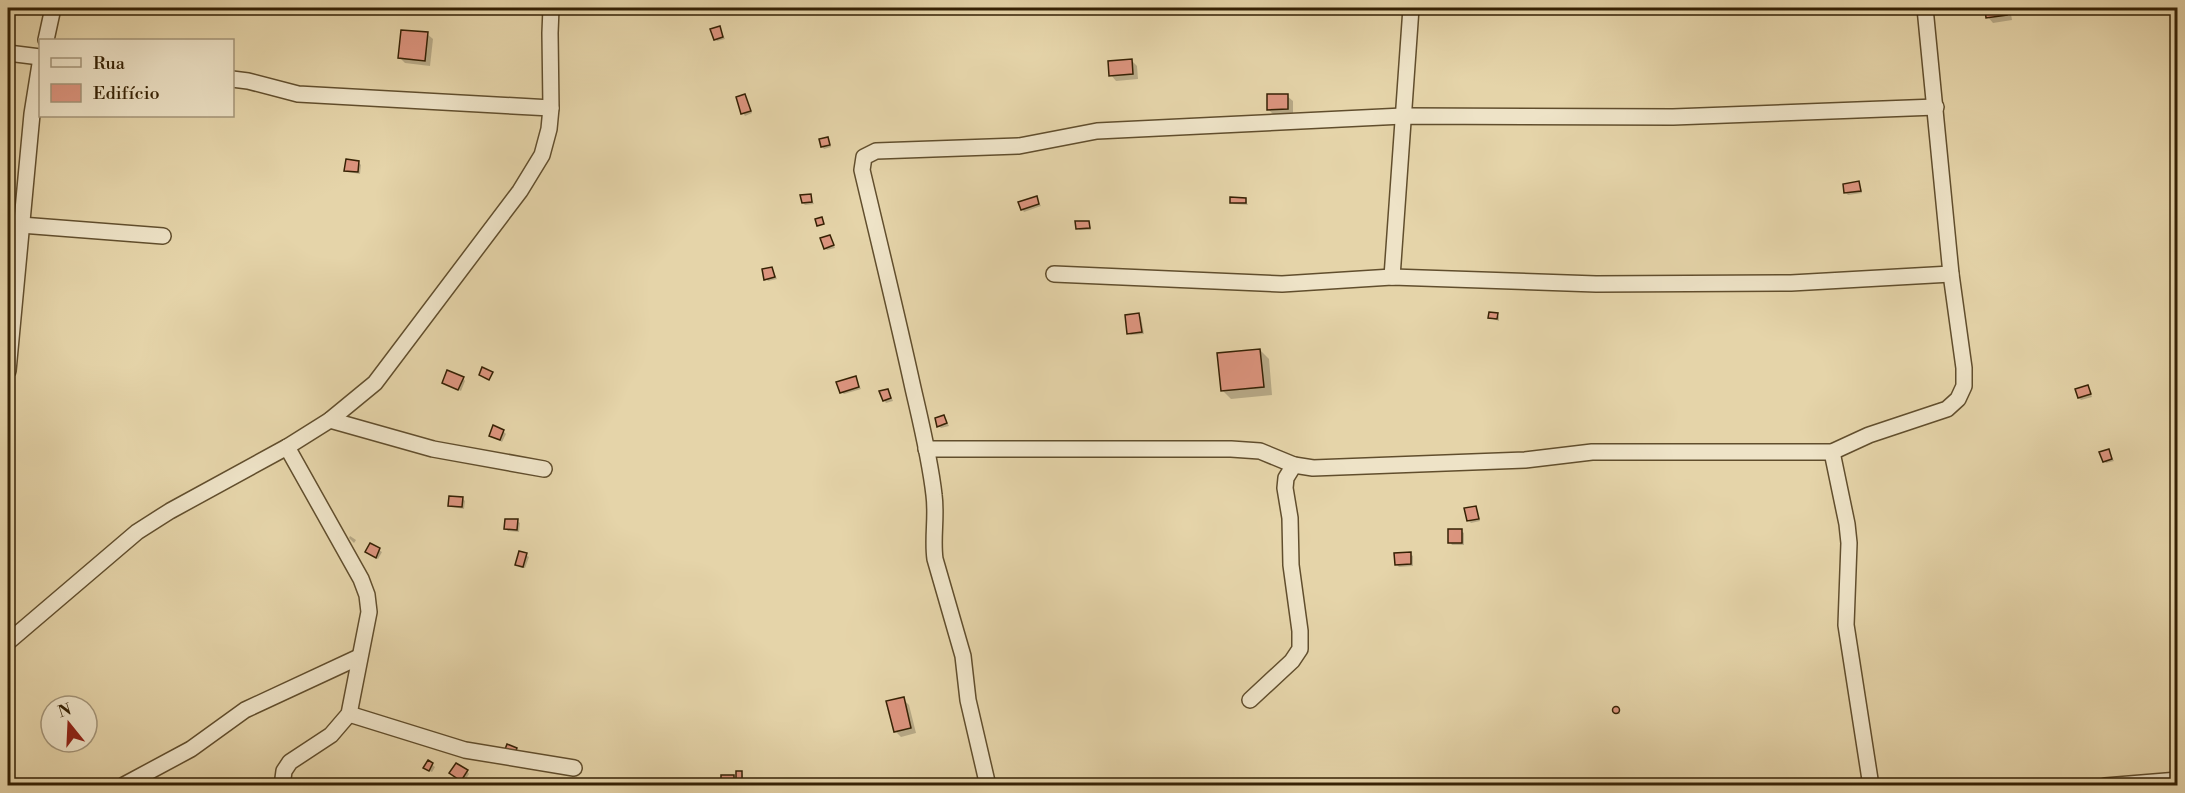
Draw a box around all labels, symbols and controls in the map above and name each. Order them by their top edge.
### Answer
legend [39,39,234,117]
text: Rua [93,52,126,75]
text: Edifício [93,82,160,105]
north arrow [39,694,99,754]
text: N [56,699,74,722]

